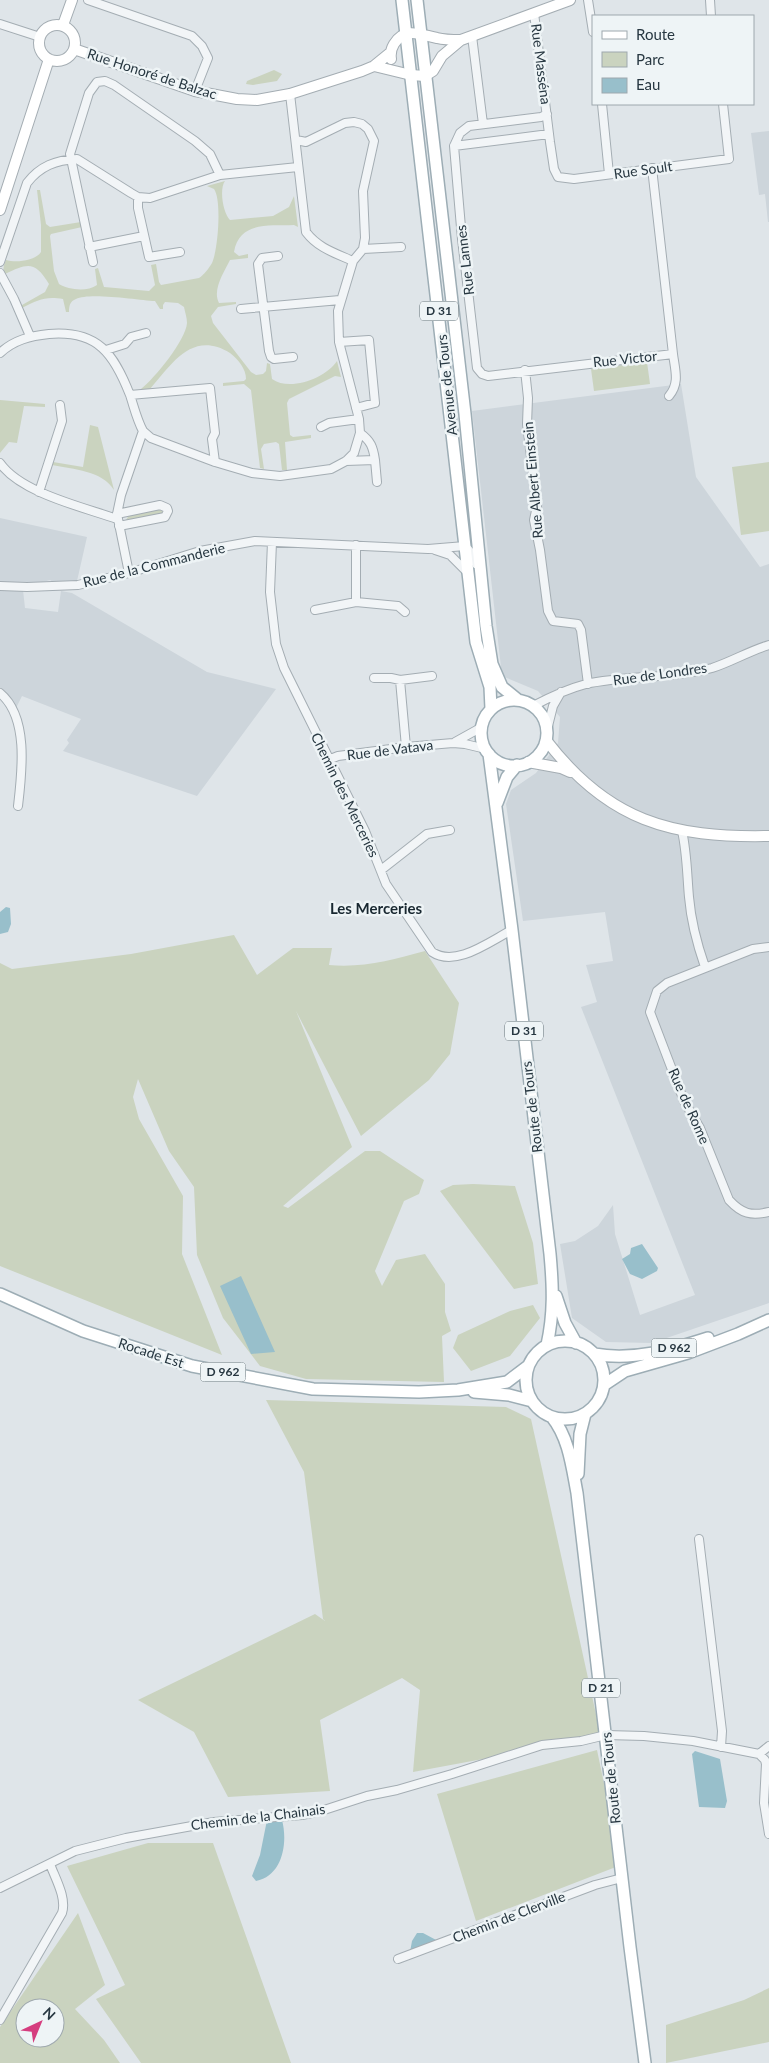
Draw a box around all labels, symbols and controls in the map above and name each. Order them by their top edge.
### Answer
legend [592,15,754,105]
street label: Rue Masséna [528,23,555,105]
text: Route [636,25,675,43]
street label: Rue Honoré de Balzac [85,45,219,103]
text: Parc [636,50,665,68]
text: Eau [636,75,660,93]
street label: Rue Soult [613,157,673,182]
street label: Rue Lannes [452,224,477,296]
road number: D 31 [420,302,458,321]
street label: Avenue de Tours [433,334,460,437]
street label: Rue Victor [592,347,658,370]
street label: Rue Albert Einstein [519,421,546,539]
street label: Rue de la Commanderie [81,539,227,590]
street label: Rue de Londres [612,659,708,689]
street label: Chemin des Merceries [308,730,383,860]
street label: Rue de Vatava [346,736,434,763]
district label: Les Merceries [330,899,422,917]
road number: D 31 [505,1021,543,1040]
street label: Route de Tours [517,1060,546,1154]
street label: Rue de Rome [665,1065,714,1146]
street label: Rocade Est [116,1334,186,1371]
road number: D 962 [652,1339,696,1358]
road number: D 962 [200,1362,246,1381]
road number: D 21 [582,1679,620,1698]
street label: Route de Tours [597,1731,624,1825]
street label: Chemin de la Chainais [190,1800,326,1833]
street label: Chemin de Clerville [450,1887,568,1946]
north arrow [15,1998,65,2048]
text: N [40,2003,59,2023]

